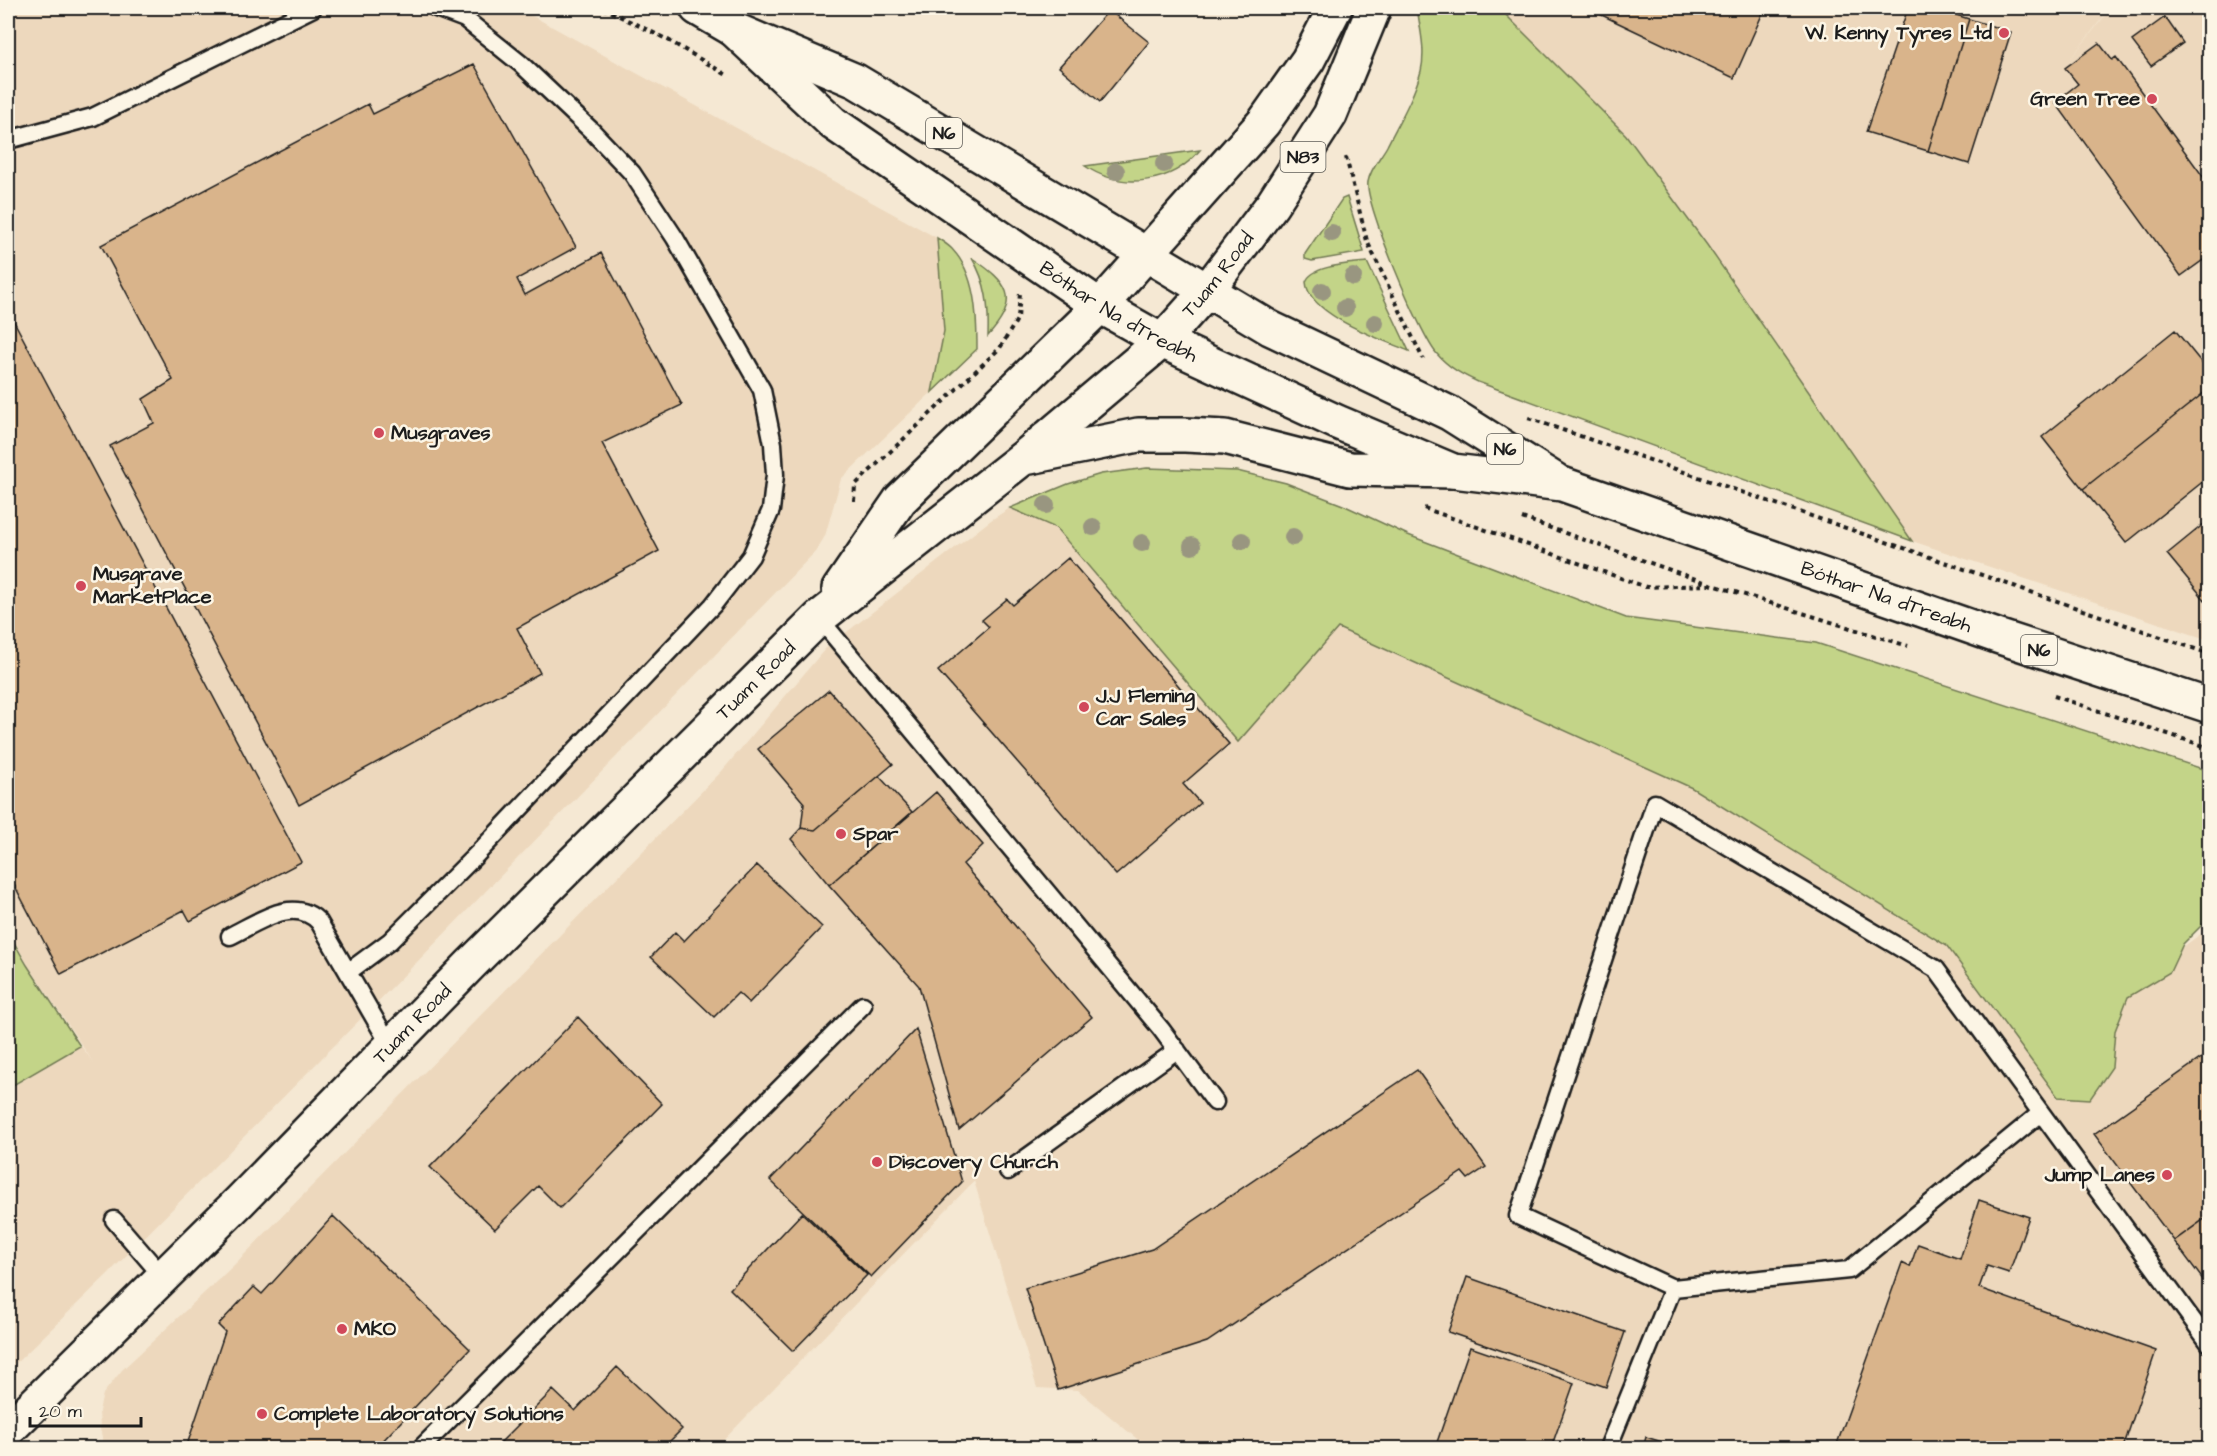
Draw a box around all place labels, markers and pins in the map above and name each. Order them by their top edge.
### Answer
place label: W. Kenny Tyres Ltd [1804,19,1993,48]
marker: W. Kenny Tyres Ltd [1997,26,2011,40]
place label: Green Tree [2030,85,2140,113]
marker: Green Tree [2145,92,2159,106]
place label: Musgraves [391,419,491,448]
marker: Musgraves [372,426,386,440]
place label: Musgrave MarketPlace [93,560,212,611]
marker: Musgrave MarketPlace [74,579,88,593]
place label: J.J Fleming Car Sales [1095,682,1195,733]
marker: J.J Fleming Car Sales [1077,700,1091,714]
place label: Spar [852,820,899,848]
marker: Spar [834,827,848,841]
place label: Discovery Church [889,1148,1059,1177]
marker: Discovery Church [870,1155,884,1169]
place label: Jump Lanes [2044,1161,2155,1189]
marker: Jump Lanes [2160,1168,2174,1182]
place label: MKO [354,1315,397,1343]
marker: MKO [335,1322,349,1336]
place label: Complete Laboratory Solutions [274,1400,564,1429]
marker: Complete Laboratory Solutions [255,1407,269,1421]

